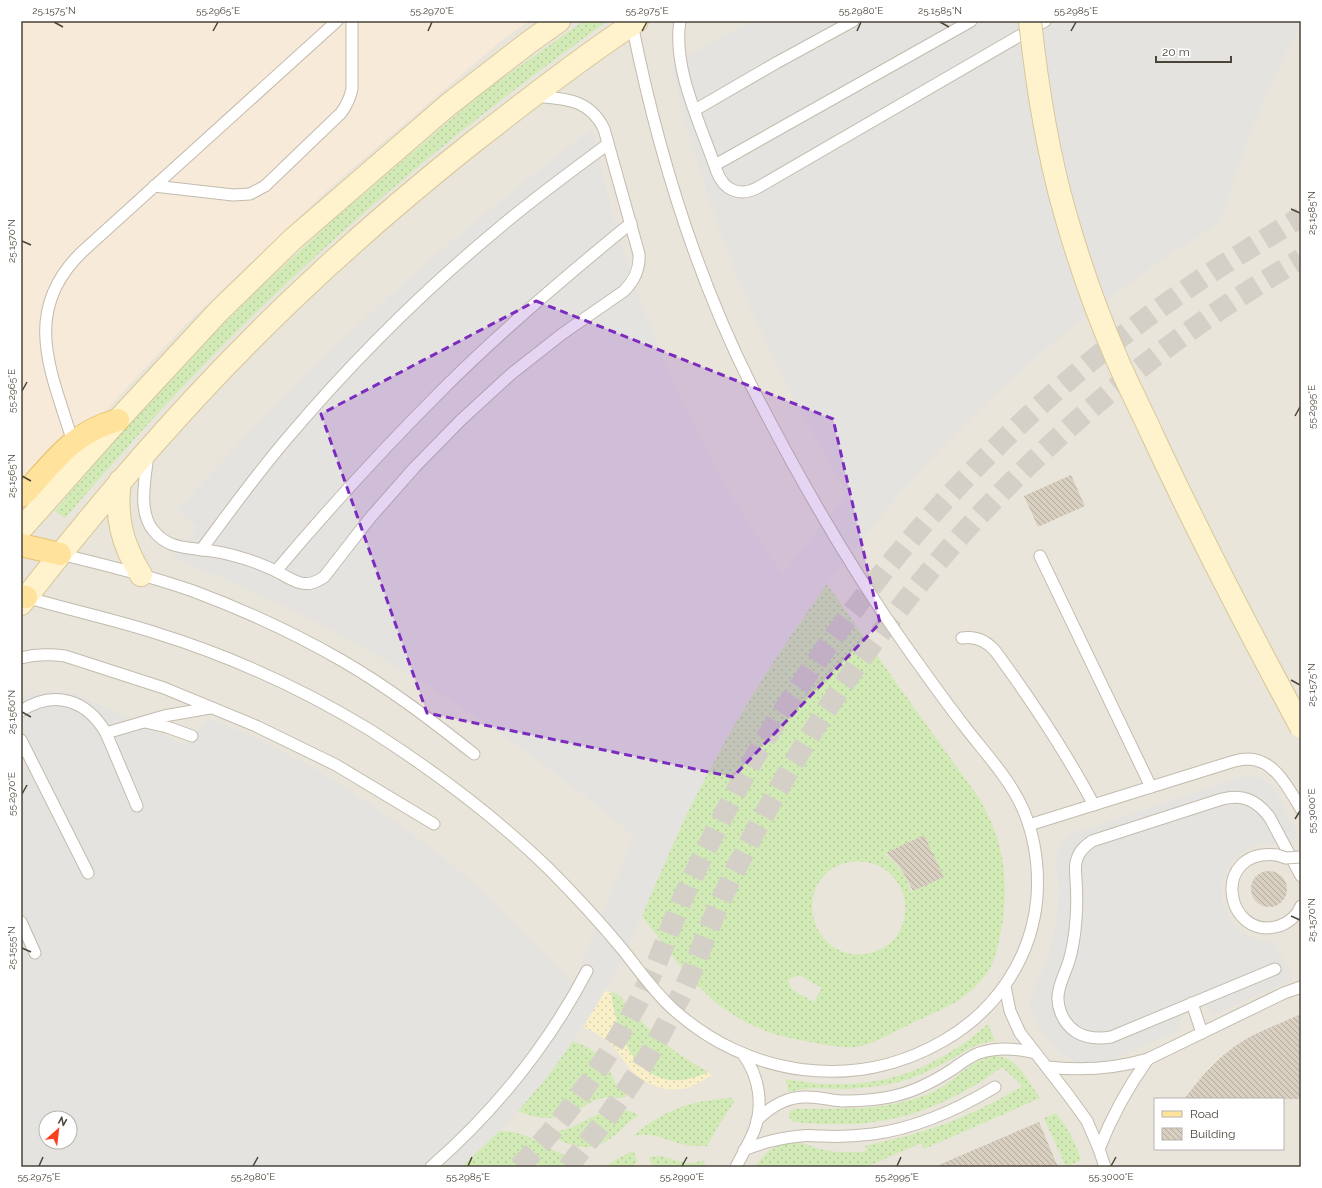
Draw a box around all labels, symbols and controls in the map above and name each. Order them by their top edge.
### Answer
text: 25.1575°N [32,5,76,16]
text: 55.2965°E [196,5,240,16]
text: 55.2970°E [410,5,454,16]
text: 55.2975°E [625,5,669,16]
text: 55.2980°E [839,5,883,16]
text: 25.1585°N [918,5,962,16]
text: 55.2985°E [1054,5,1098,16]
scale bar [1156,38,1231,64]
text: 20 m [1162,45,1190,59]
text: 25.1585°N [1306,191,1317,235]
text: 25.1570°N [6,219,17,263]
text: 55.2965°E [6,369,17,413]
text: 55.2995°E [1306,385,1317,429]
text: 25.1565°N [6,454,17,498]
text: 25.1575°N [1306,663,1317,707]
text: 25.1560°N [6,690,17,734]
text: 55.2970°E [6,772,17,816]
text: 55.3000°E [1306,788,1317,834]
text: 25.1570°N [1306,898,1317,942]
text: 25.1555°N [6,926,17,970]
legend [1154,1098,1284,1150]
text: Road [1190,1107,1219,1121]
north arrow [38,1110,78,1150]
text: N [56,1114,69,1129]
text: Building [1190,1127,1236,1141]
text: 55.2975°E [17,1171,61,1182]
text: 55.2980°E [231,1171,275,1182]
text: 55.2985°E [446,1171,490,1182]
text: 55.2990°E [660,1171,704,1182]
text: 55.2995°E [875,1171,919,1182]
text: 55.3000°E [1088,1171,1134,1182]

